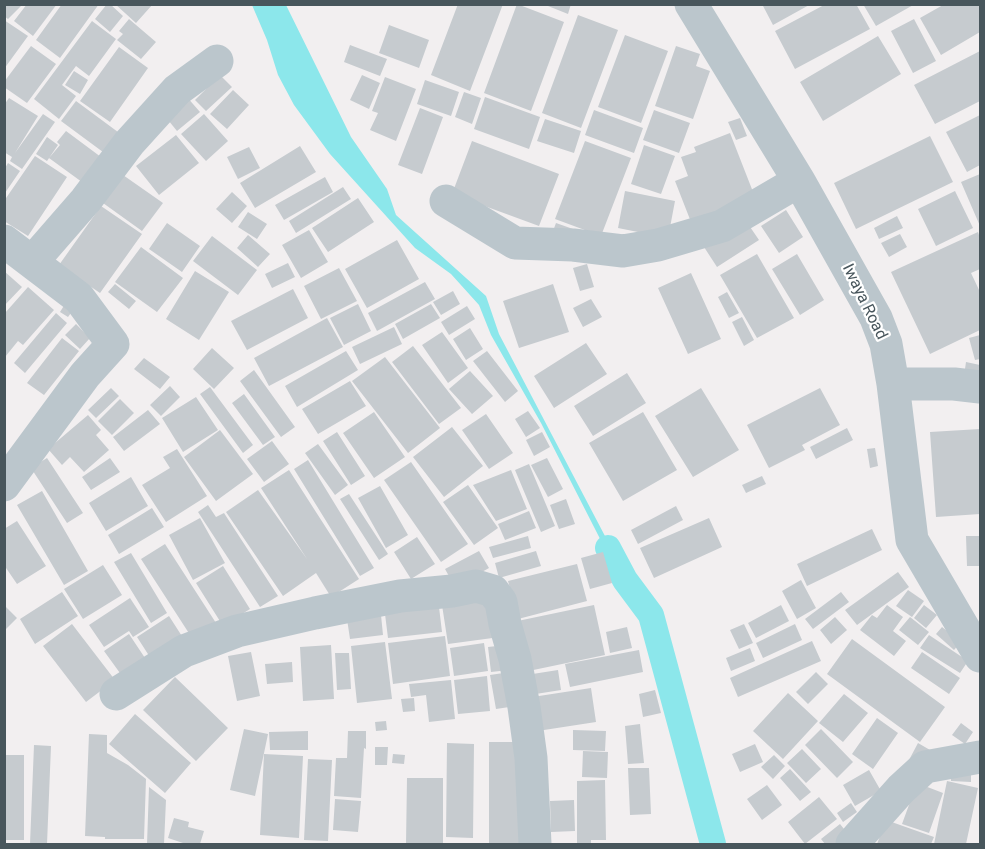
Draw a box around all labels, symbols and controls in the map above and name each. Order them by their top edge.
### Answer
street label: Iwaya Road [837,261,891,343]

